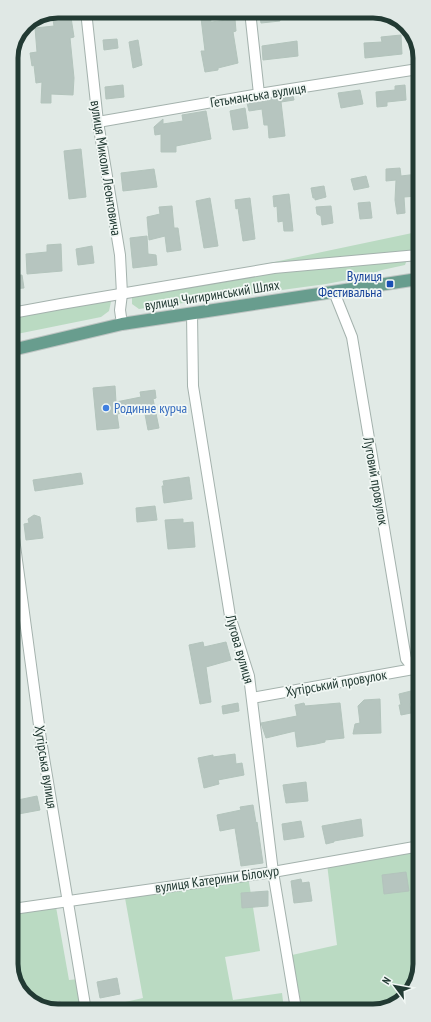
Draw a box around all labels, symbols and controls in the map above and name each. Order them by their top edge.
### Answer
street label: Гетьманська вулиця [209,79,307,111]
street label: вулиця Миколи Леонтовича [86,99,126,237]
place label: Вулиця Фестивальна [318,267,382,301]
street label: вулиця Чигиринський Шлях [143,275,281,315]
marker: Вулиця Фестивальна [385,279,395,289]
place label: Родинне курча [114,399,187,417]
marker: Родинне курча [101,403,111,413]
street label: Луговий провулок [359,434,393,527]
street label: Лугова вулиця [221,612,258,685]
street label: Хутірський провулок [284,665,389,701]
street label: Хутірська вулиця [31,724,61,810]
street label: вулиця Катерини Білокур [154,861,280,897]
north arrow [375,966,415,1006]
text: N [379,974,394,987]

